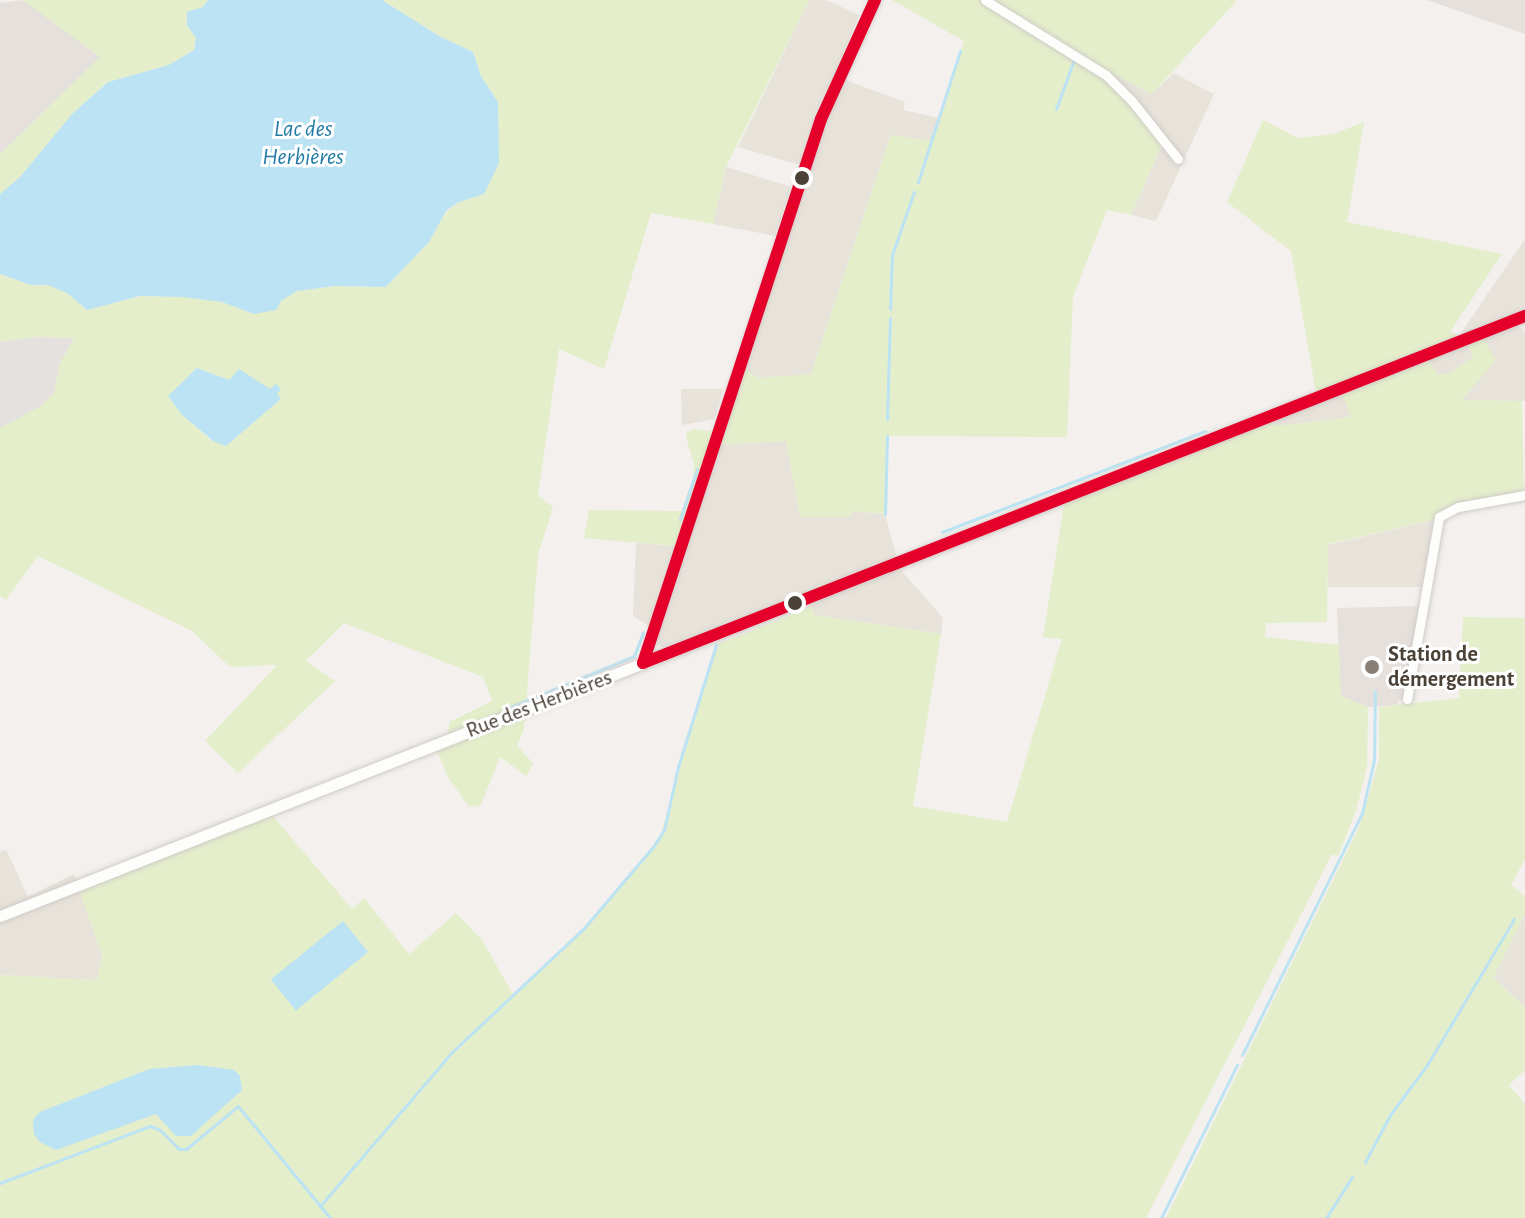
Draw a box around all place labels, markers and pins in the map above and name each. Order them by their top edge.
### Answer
unlabelled marker [794,170,810,186]
unlabelled marker [787,595,803,611]
place label: Station de démergement [1388,641,1514,692]
marker: Station de démergement [1363,658,1381,676]

